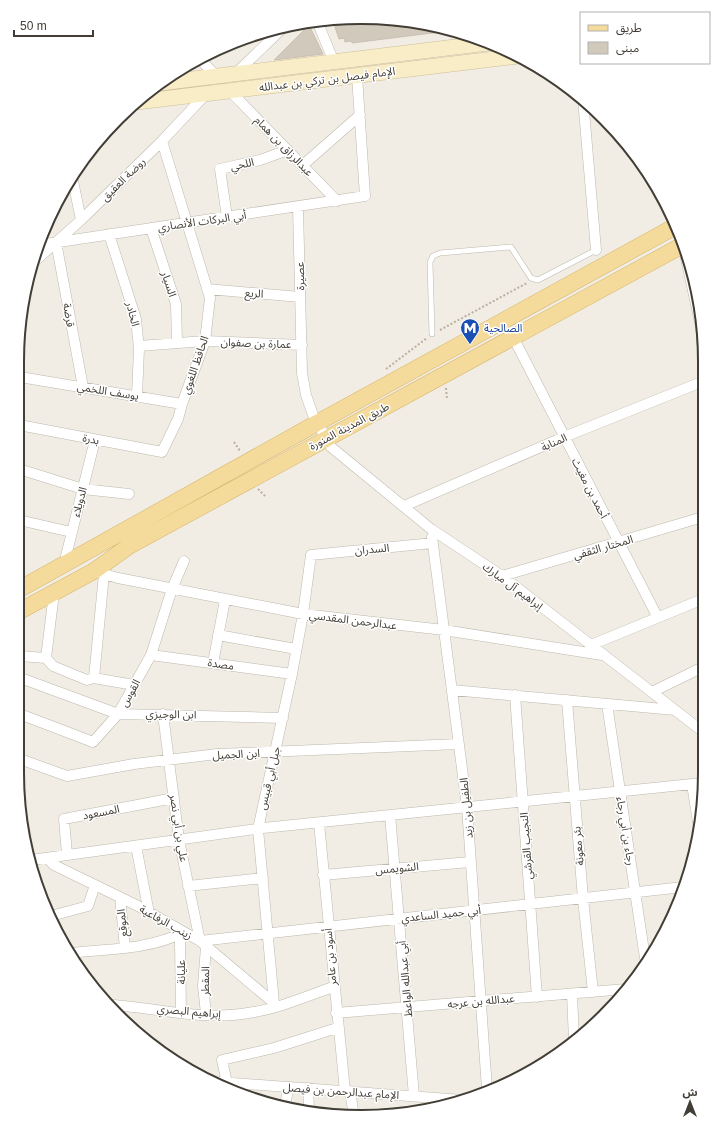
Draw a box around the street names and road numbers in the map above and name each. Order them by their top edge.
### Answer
street label: الإمام فيصل بن تركي بن عبدالله [258,65,396,97]
street label: عبدالرزاق بن همام [251,114,316,180]
street label: روضة العقيق [98,155,148,204]
street label: اللحي [229,156,256,176]
street label: أبي البركات الأنصاري [157,208,248,237]
street label: عصيرة [294,261,307,290]
street label: السيار [158,269,179,299]
street label: الريع [244,286,264,302]
street label: الخادر [123,299,142,328]
street label: قرضة [60,302,77,328]
street label: الحافظ اللغوي [179,334,214,397]
street label: عمارة بن صفوان [220,336,292,351]
street label: يوسف اللخمي [76,380,140,405]
street label: طريق المدينة المنورة [307,400,391,453]
street label: المنابة [539,431,569,454]
street label: بدرة [81,432,100,448]
street label: أحمد بن مغيث [569,456,611,521]
street label: الدويلاء [69,486,90,519]
street label: المختار الثقفي [572,533,635,565]
street label: السدران [354,542,390,557]
street label: إبراهيم آل مبارك [479,560,546,615]
street label: عبدالرحمن المقدسي [308,609,398,635]
street label: مصدة [207,656,235,672]
street label: القوس [118,677,143,709]
street label: ابن الوجيزي [146,708,196,724]
street label: جبل أبي قبيس [255,744,286,812]
street label: ابن الجميل [212,747,260,762]
street label: الطفيل بن زيد [457,777,476,839]
street label: علي بن أبي نصر [164,792,191,864]
street label: رجاء بن أبي رجاء [611,796,638,867]
street label: المسعود [82,803,121,822]
street label: النجيب القرشي [518,812,538,880]
street label: بئر معونة [570,826,587,866]
street label: الشويمس [375,860,419,877]
street label: زينب الرفاعية [137,903,194,943]
street label: أبي حميد الساعدي [400,903,482,928]
street label: الموقع [115,908,131,937]
street label: أسود بن عامر [321,927,340,987]
street label: أبي عبدالله الواعظ [395,940,418,1018]
street label: عليانة [175,959,188,984]
street label: المقطر [199,966,212,997]
street label: عبدالله بن عرجه [447,992,516,1011]
street label: إبراهيم البصري [156,1002,222,1023]
street label: الإمام عبدالرحمن بن فيصل [282,1081,399,1103]

